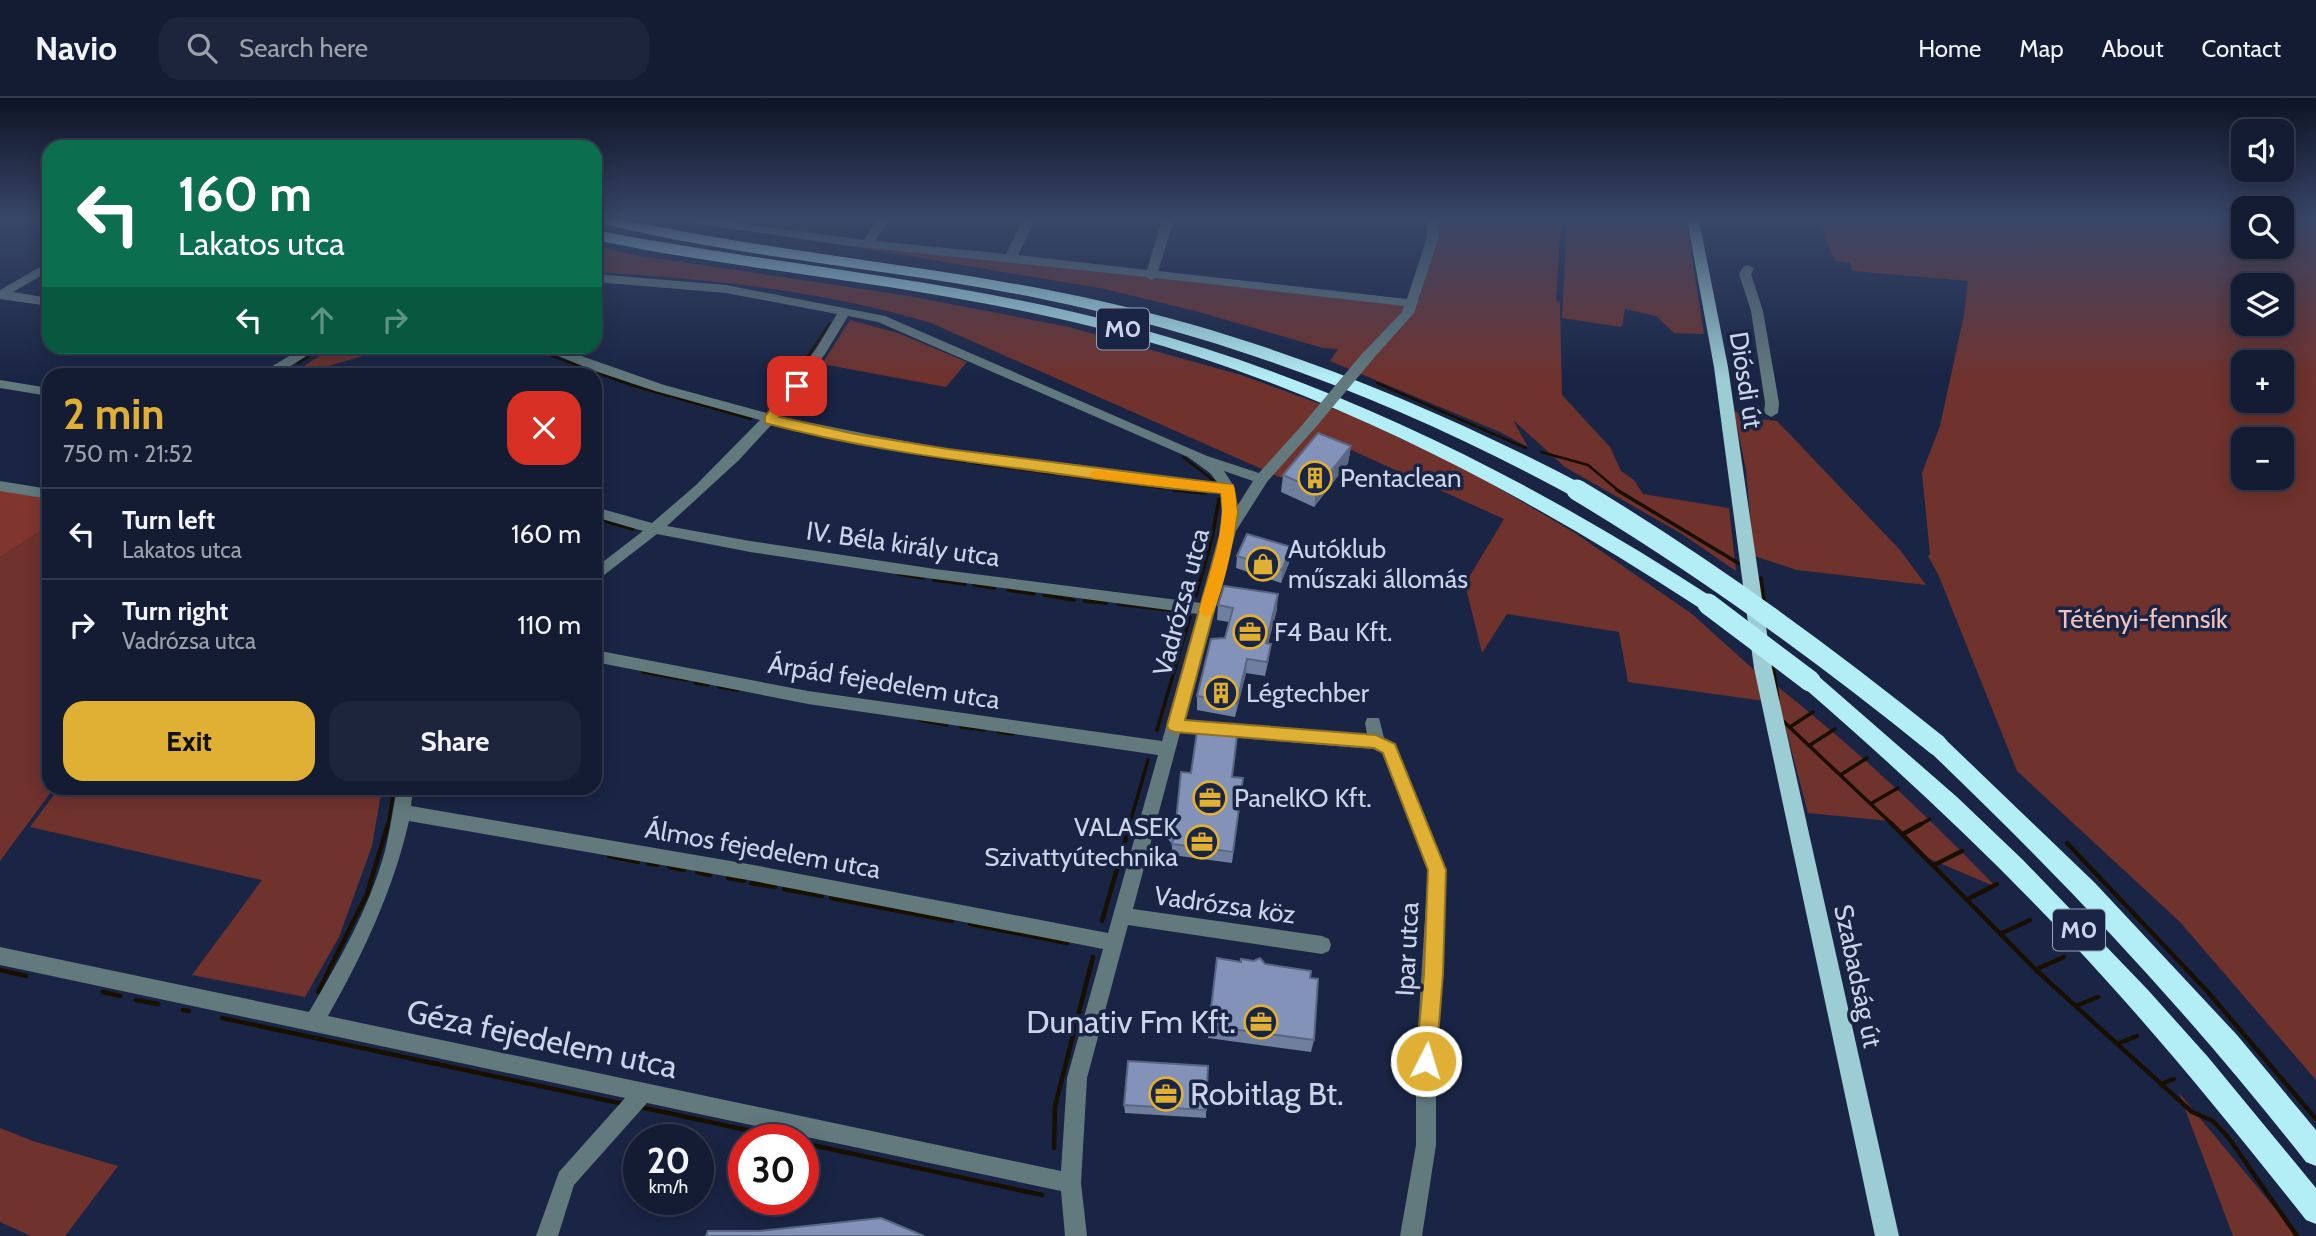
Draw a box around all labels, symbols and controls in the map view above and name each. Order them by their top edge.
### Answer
search box [159,17,649,80]
text: Navio [35,28,117,68]
icon: search [183,29,221,67]
text: Search here [239,32,368,64]
text: Home [1918,34,1981,63]
text: Map [2019,34,2064,63]
text: About [2102,34,2164,63]
text: Contact [2202,34,2281,63]
map controls [2231,119,2294,490]
button: sound [2231,119,2294,182]
text: 160 m [178,164,312,223]
icon: left [63,168,154,259]
button: search [2231,196,2294,259]
text: Lakatos utca [178,224,345,263]
button: layers [2231,273,2294,336]
icon: left [230,301,268,339]
icon: ahead [303,301,341,339]
icon: right [376,301,414,339]
road number: M0 [1097,308,1149,350]
street label: Diósdi út [1723,329,1769,431]
button: + [2231,350,2294,413]
pin [767,356,827,416]
icon: arrive [778,367,816,405]
text: 2 min [63,388,164,440]
button: close [507,391,581,465]
button: − [2231,427,2294,490]
text: 750 m · 21:52 [63,440,193,468]
building icon: Pentaclean [1296,459,1334,497]
place label: Pentaclean [1340,462,1462,494]
text: Turn left [122,504,215,536]
icon: left [63,515,101,553]
street label: IV. Béla király utca [804,515,1002,573]
text: 160 m [511,518,581,550]
street label: Vadrózsa utca [1146,524,1216,679]
place label: Autóklub műszaki állomás [1288,533,1468,595]
text: Lakatos utca [122,536,242,564]
shop icon: Autóklub műszaki állomás [1244,545,1282,583]
text: Turn right [122,595,228,627]
park label: Tétényi-fennsík [2058,603,2228,635]
icon: right [63,606,101,644]
text: 110 m [517,609,581,641]
office icon: F4 Bau Kft. [1231,613,1269,651]
place label: F4 Bau Kft. [1274,616,1392,648]
text: Vadrózsa utca [122,627,256,655]
street label: Árpád fejedelem utca [766,648,1003,716]
building icon: Légtechber [1202,674,1240,712]
place label: Légtechber [1246,677,1370,709]
button: Exit [63,701,315,781]
button: Share [329,701,581,781]
office icon: PanelKO Kft. [1191,779,1229,817]
place label: PanelKO Kft. [1234,782,1372,814]
place label: VALASEK Szivattyútechnika [984,811,1179,873]
street label: Álmos fejedelem utca [643,813,884,886]
office icon: VALASEK Szivattyútechnika [1183,823,1221,861]
street label: Vadrózsa köz [1152,879,1298,931]
street label: Ipar utca [1389,901,1425,997]
street label: Szabadság út [1827,902,1889,1051]
road number: M0 [2053,910,2105,950]
street label: Géza fejedelem utca [403,991,682,1086]
place label: Dunativ Fm Kft. [1026,1002,1236,1041]
office icon: Dunativ Fm Kft. [1242,1003,1280,1041]
position arrow [1389,1024,1463,1098]
place label: Robitlag Bt. [1190,1074,1344,1113]
office icon: Robitlag Bt. [1147,1075,1185,1113]
speed limit sign: 30 [728,1124,819,1215]
text: 20 [647,1139,690,1182]
text: km/h [649,1176,688,1198]

